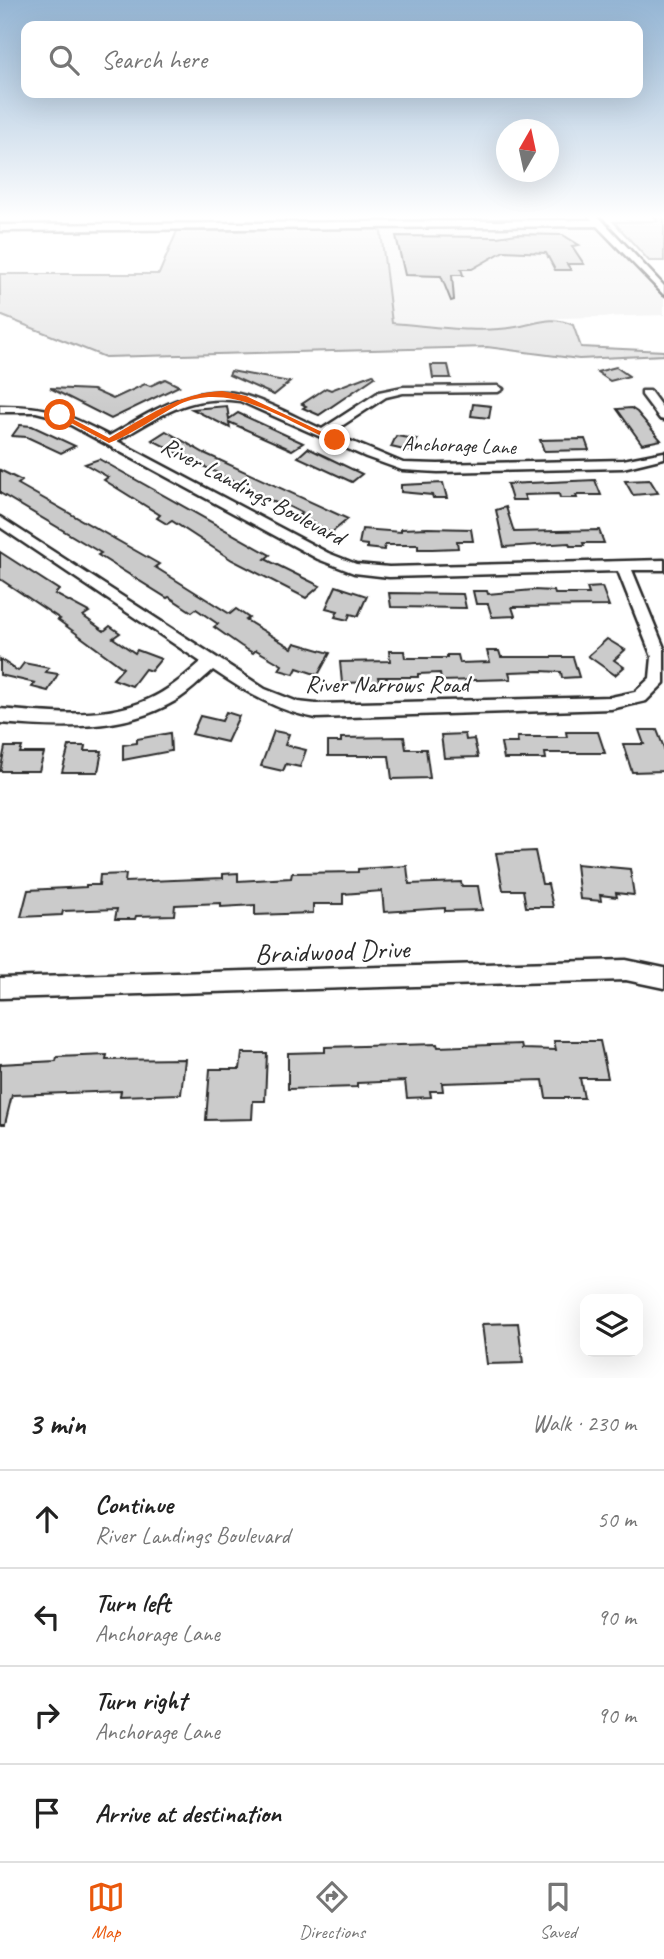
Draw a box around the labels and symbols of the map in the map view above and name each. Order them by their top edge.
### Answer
north arrow [496,119,559,182]
route start [44,399,75,430]
route end [319,424,350,455]
street label: River Landings Boulevard [156,430,353,554]
street label: Anchorage Lane [402,430,518,460]
street label: River Narrows Road [305,669,472,699]
street label: Braidwood Drive [254,931,412,971]

